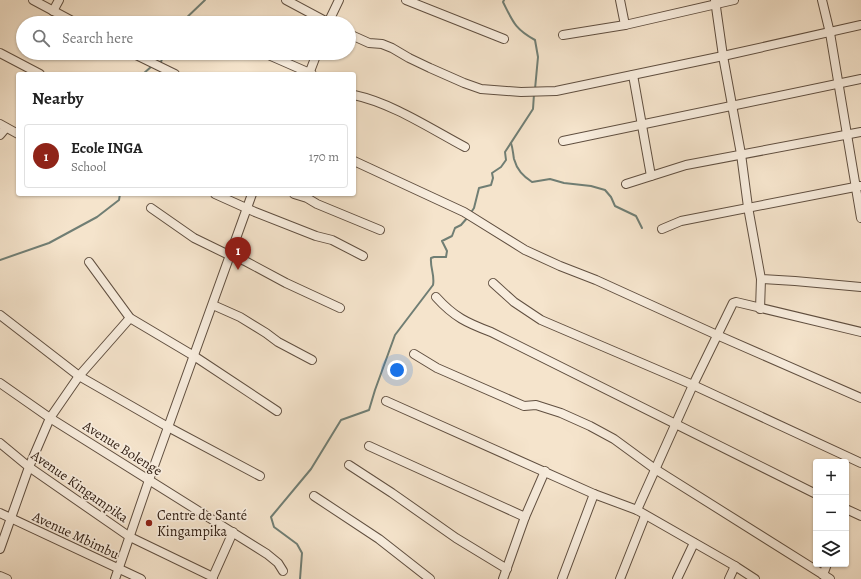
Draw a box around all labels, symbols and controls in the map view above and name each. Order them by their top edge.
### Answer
search box [16,16,356,60]
icon: search [30,27,52,49]
text: Search here [62,28,133,48]
text: Nearby [32,87,83,110]
text: Ecole INGA [71,138,143,158]
text: 1 [44,148,48,165]
text: 170 m [309,148,339,165]
text: School [71,158,106,175]
pin: 1 [225,237,251,270]
your location [387,360,407,380]
street label: Avenue Bolenge [79,416,166,480]
street label: Avenue Kingampika [27,445,132,527]
map controls [813,459,849,567]
button: + [813,459,849,495]
button: − [813,495,849,531]
place label: Centre de Santé Kingampika [157,506,247,541]
street label: Avenue Mbimbu [28,507,123,564]
marker: Centre de Santé Kingampika [144,518,154,528]
button: layers [813,531,849,567]

